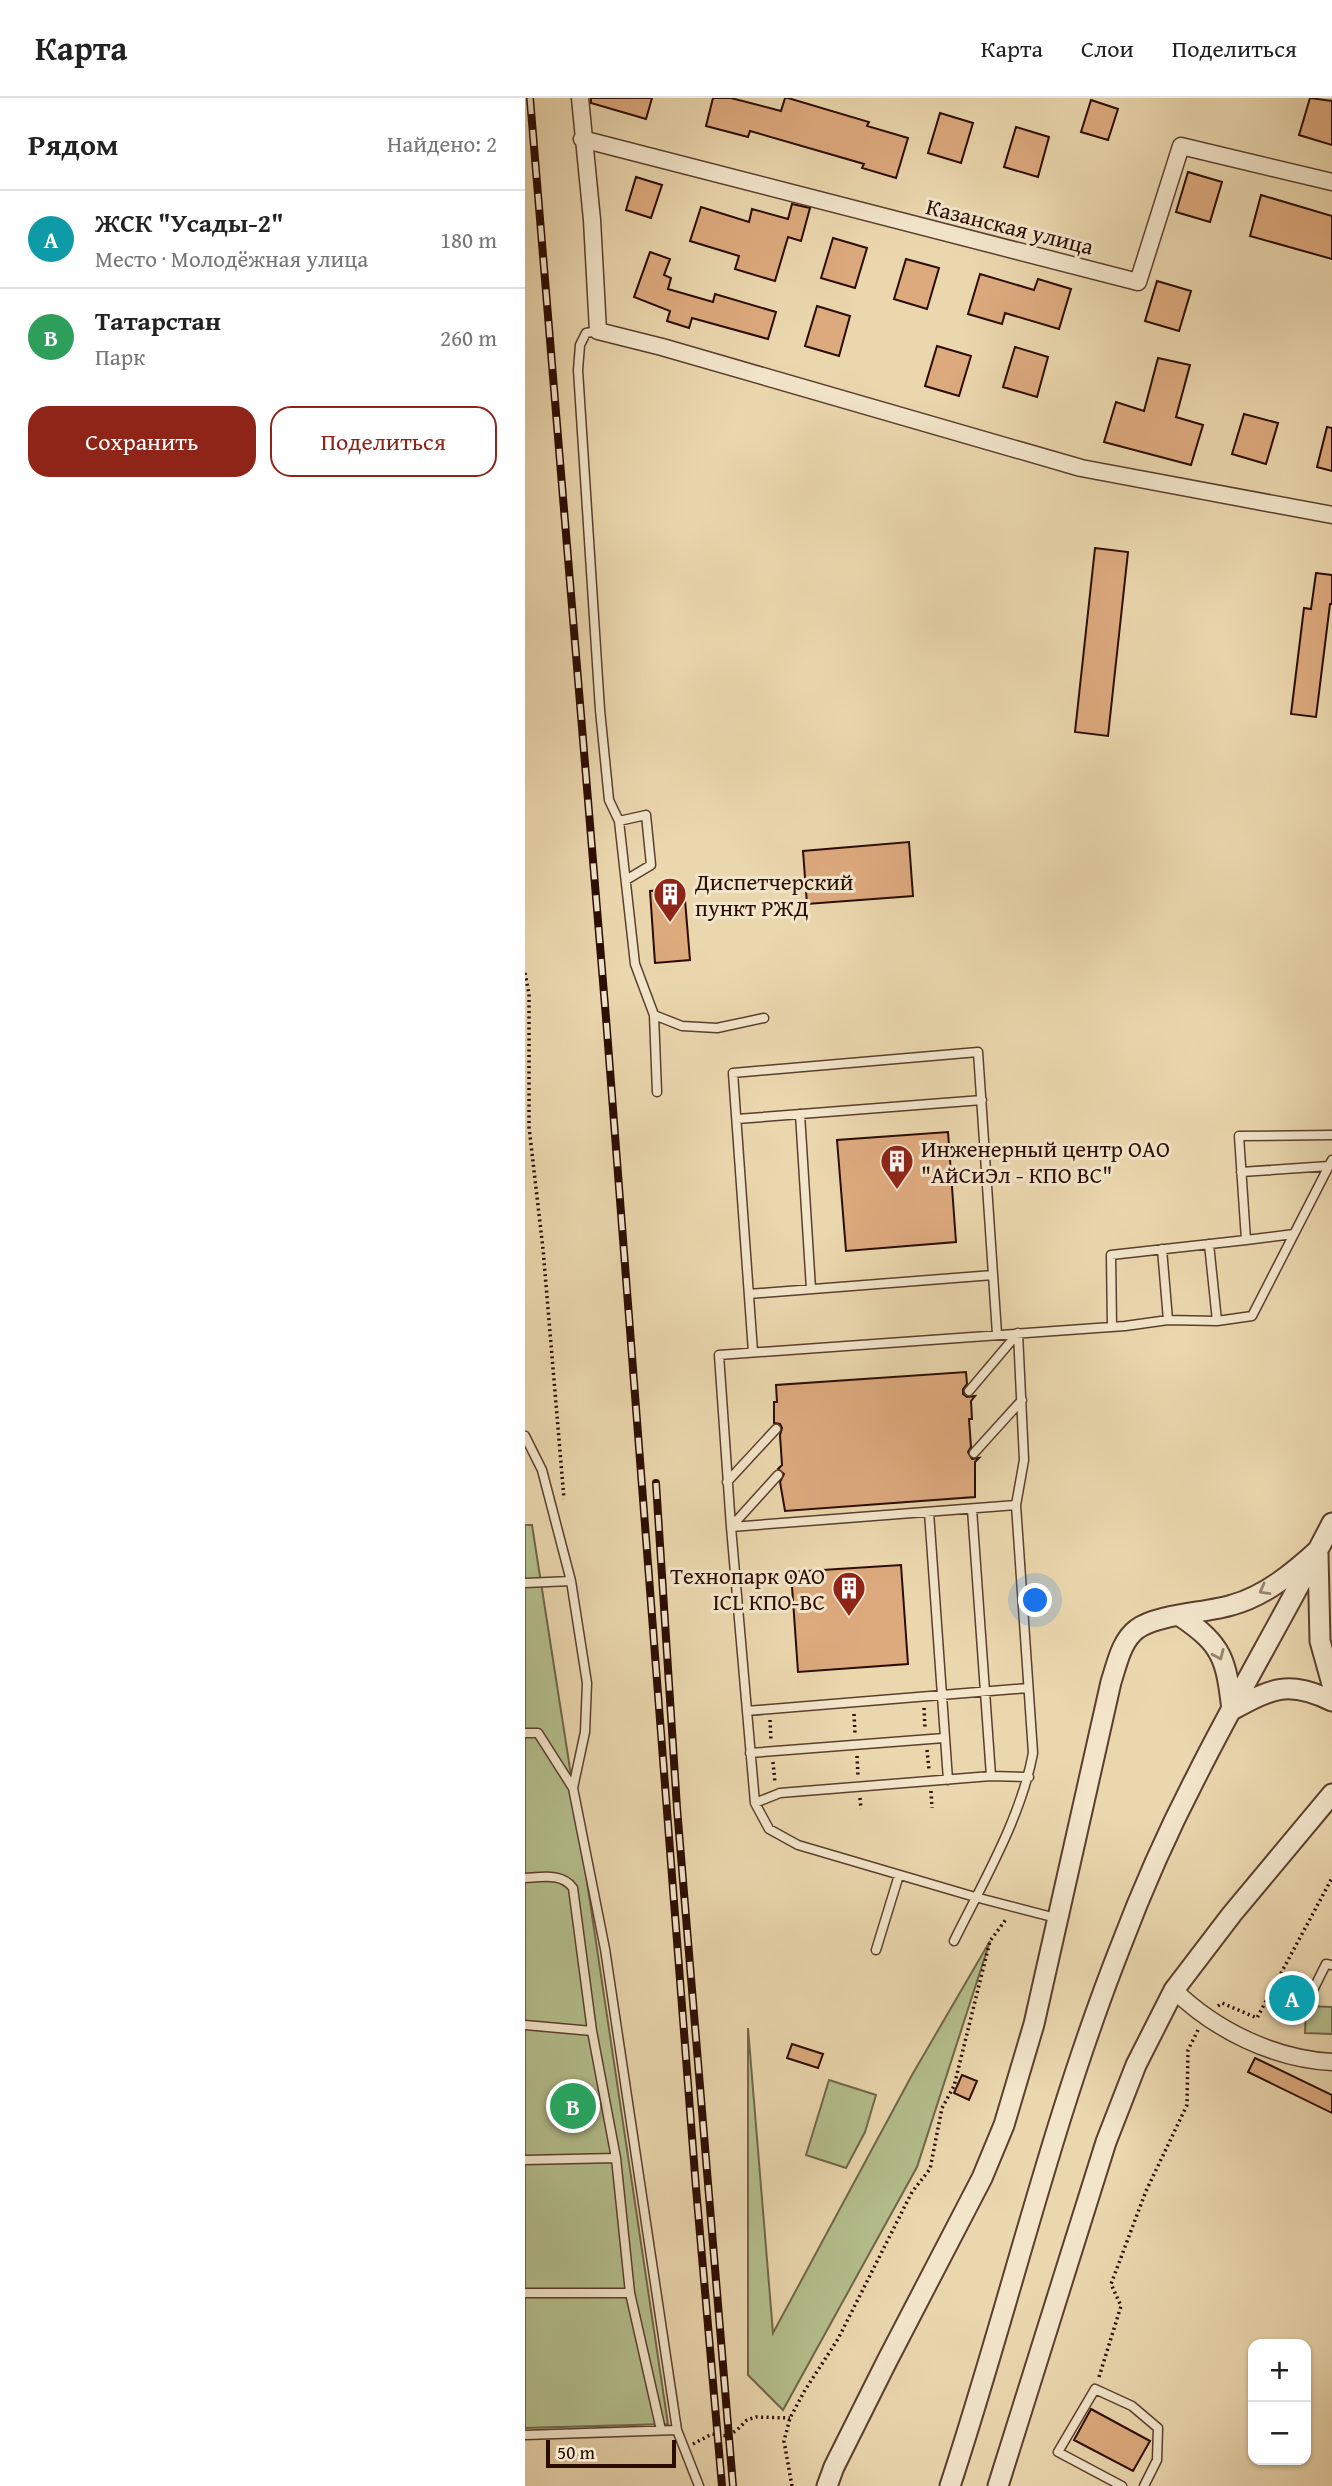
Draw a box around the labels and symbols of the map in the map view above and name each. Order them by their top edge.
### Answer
street label: Казанская улица [923,189,1097,263]
place label: Диспетчерский пункт РЖД [694,865,854,924]
building icon: Диспетчерский пункт РЖД [651,875,689,924]
place label: Инженерный центр ОАО "АйСиЭл - КПО ВС" [921,1132,1170,1191]
building icon: Инженерный центр ОАО "АйСиЭл - КПО ВС" [878,1142,916,1191]
place label: Технопарк OAO ICL КПО-ВС [670,1559,825,1618]
building icon: Технопарк OAO ICL КПО-ВС [830,1569,868,1618]
one-way arrow [1259,1582,1271,1595]
your location [1018,1583,1052,1617]
one-way arrow [1211,1648,1225,1660]
pin: A [1269,1972,1315,2024]
pin: B [550,2080,596,2132]
scale bar [546,2437,675,2469]

